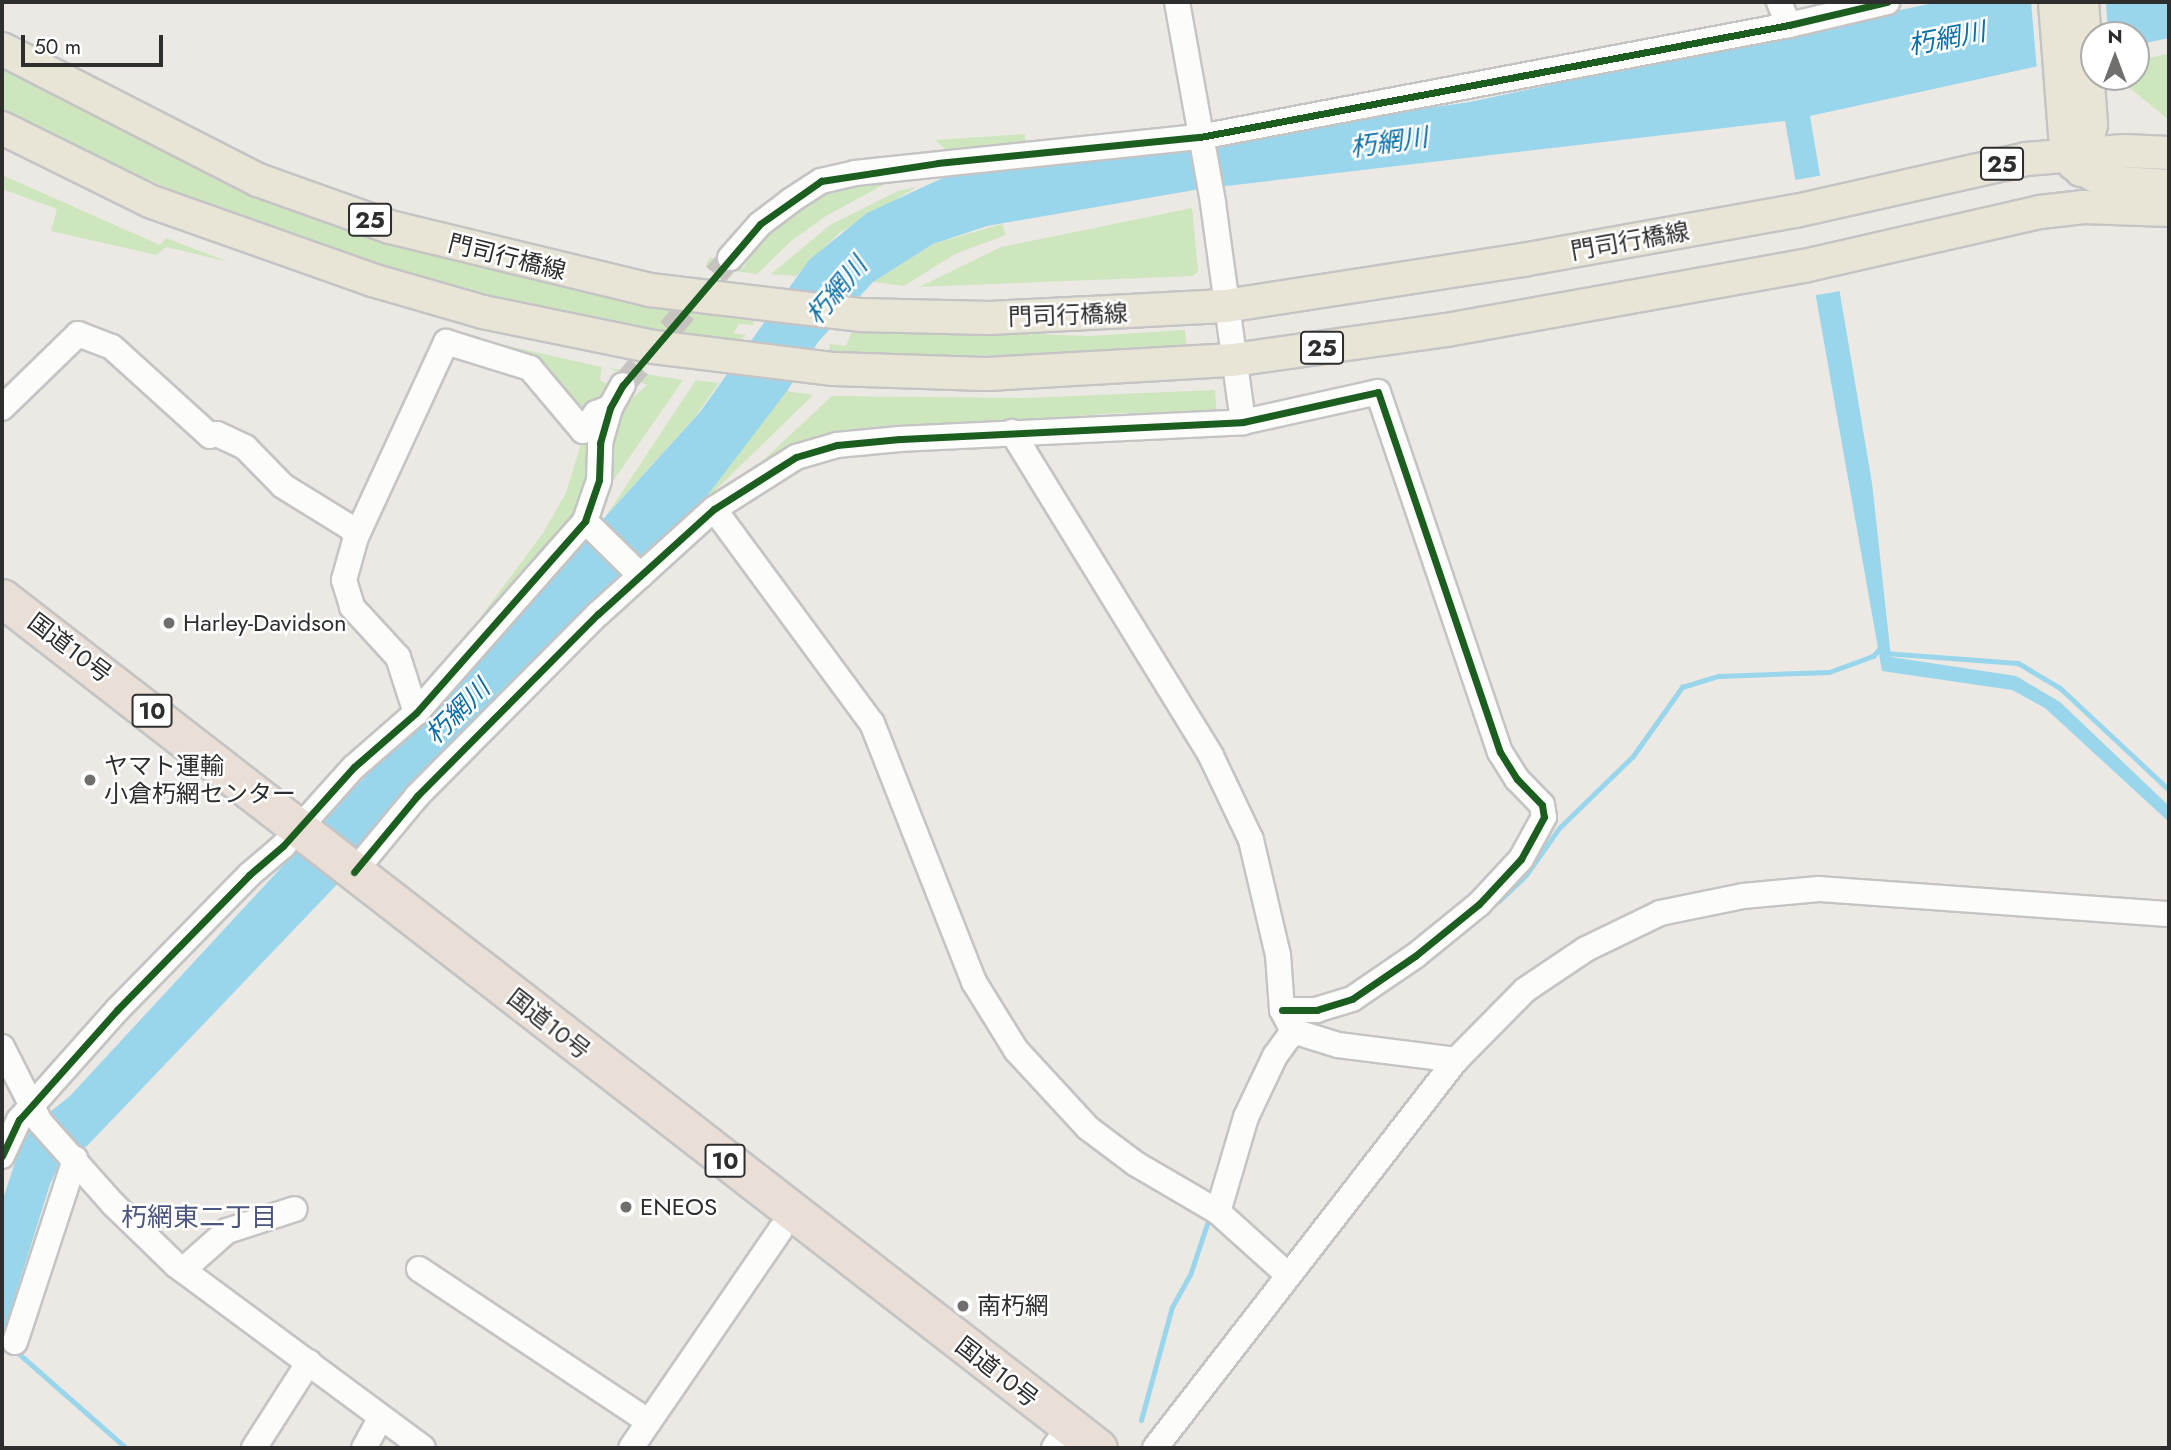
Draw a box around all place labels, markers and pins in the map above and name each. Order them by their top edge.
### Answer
place label: Harley-Davidson [183,609,347,637]
marker: Harley-Davidson [161,615,177,631]
place label: ヤマト運輸 小倉朽網センター [104,752,296,808]
marker: ヤマト運輸 小倉朽網センター [82,772,98,788]
place label: ENEOS [640,1193,717,1221]
marker: ENEOS [618,1199,634,1215]
place label: 南朽網 [977,1292,1049,1320]
marker: 南朽網 [955,1298,971,1314]

